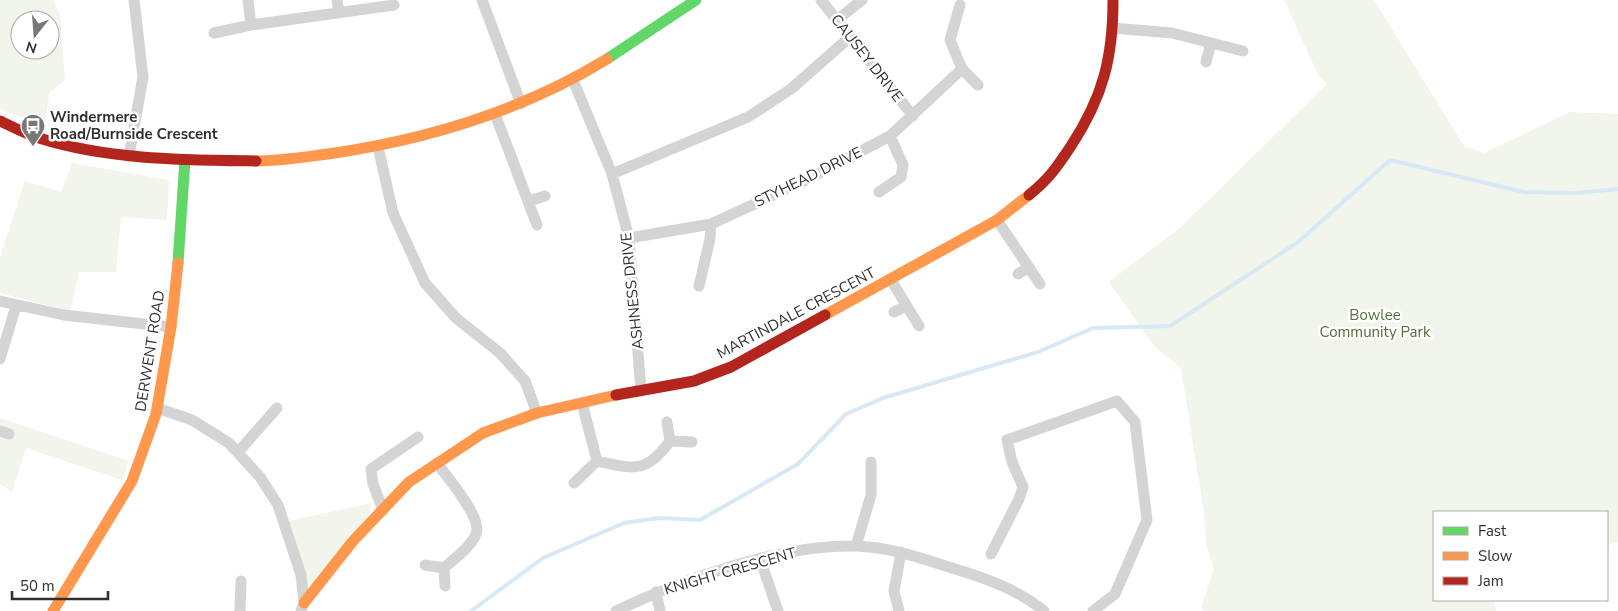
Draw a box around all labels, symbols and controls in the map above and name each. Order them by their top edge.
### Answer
north arrow [10,10,60,60]
street label: CAUSEY DRIVE [826,10,908,106]
text: N [24,36,39,58]
place label: Windermere Road/Burnside Crescent [50,107,218,144]
bus stop icon: Windermere Road/Burnside Crescent [20,113,46,147]
street label: STYHEAD DRIVE [751,142,865,212]
street label: ASHNESS DRIVE [616,231,648,351]
street label: MARTINDALE CRESCENT [713,263,879,363]
street label: DERWENT ROAD [131,289,169,413]
park label: Bowlee Community Park [1320,305,1431,342]
legend [1433,511,1608,601]
text: Fast [1478,521,1507,541]
street label: KNIGHT CRESCENT [662,543,798,599]
text: Slow [1478,546,1513,566]
scale bar [12,568,109,600]
text: Jam [1477,571,1504,591]
text: 50 m [20,576,55,596]

